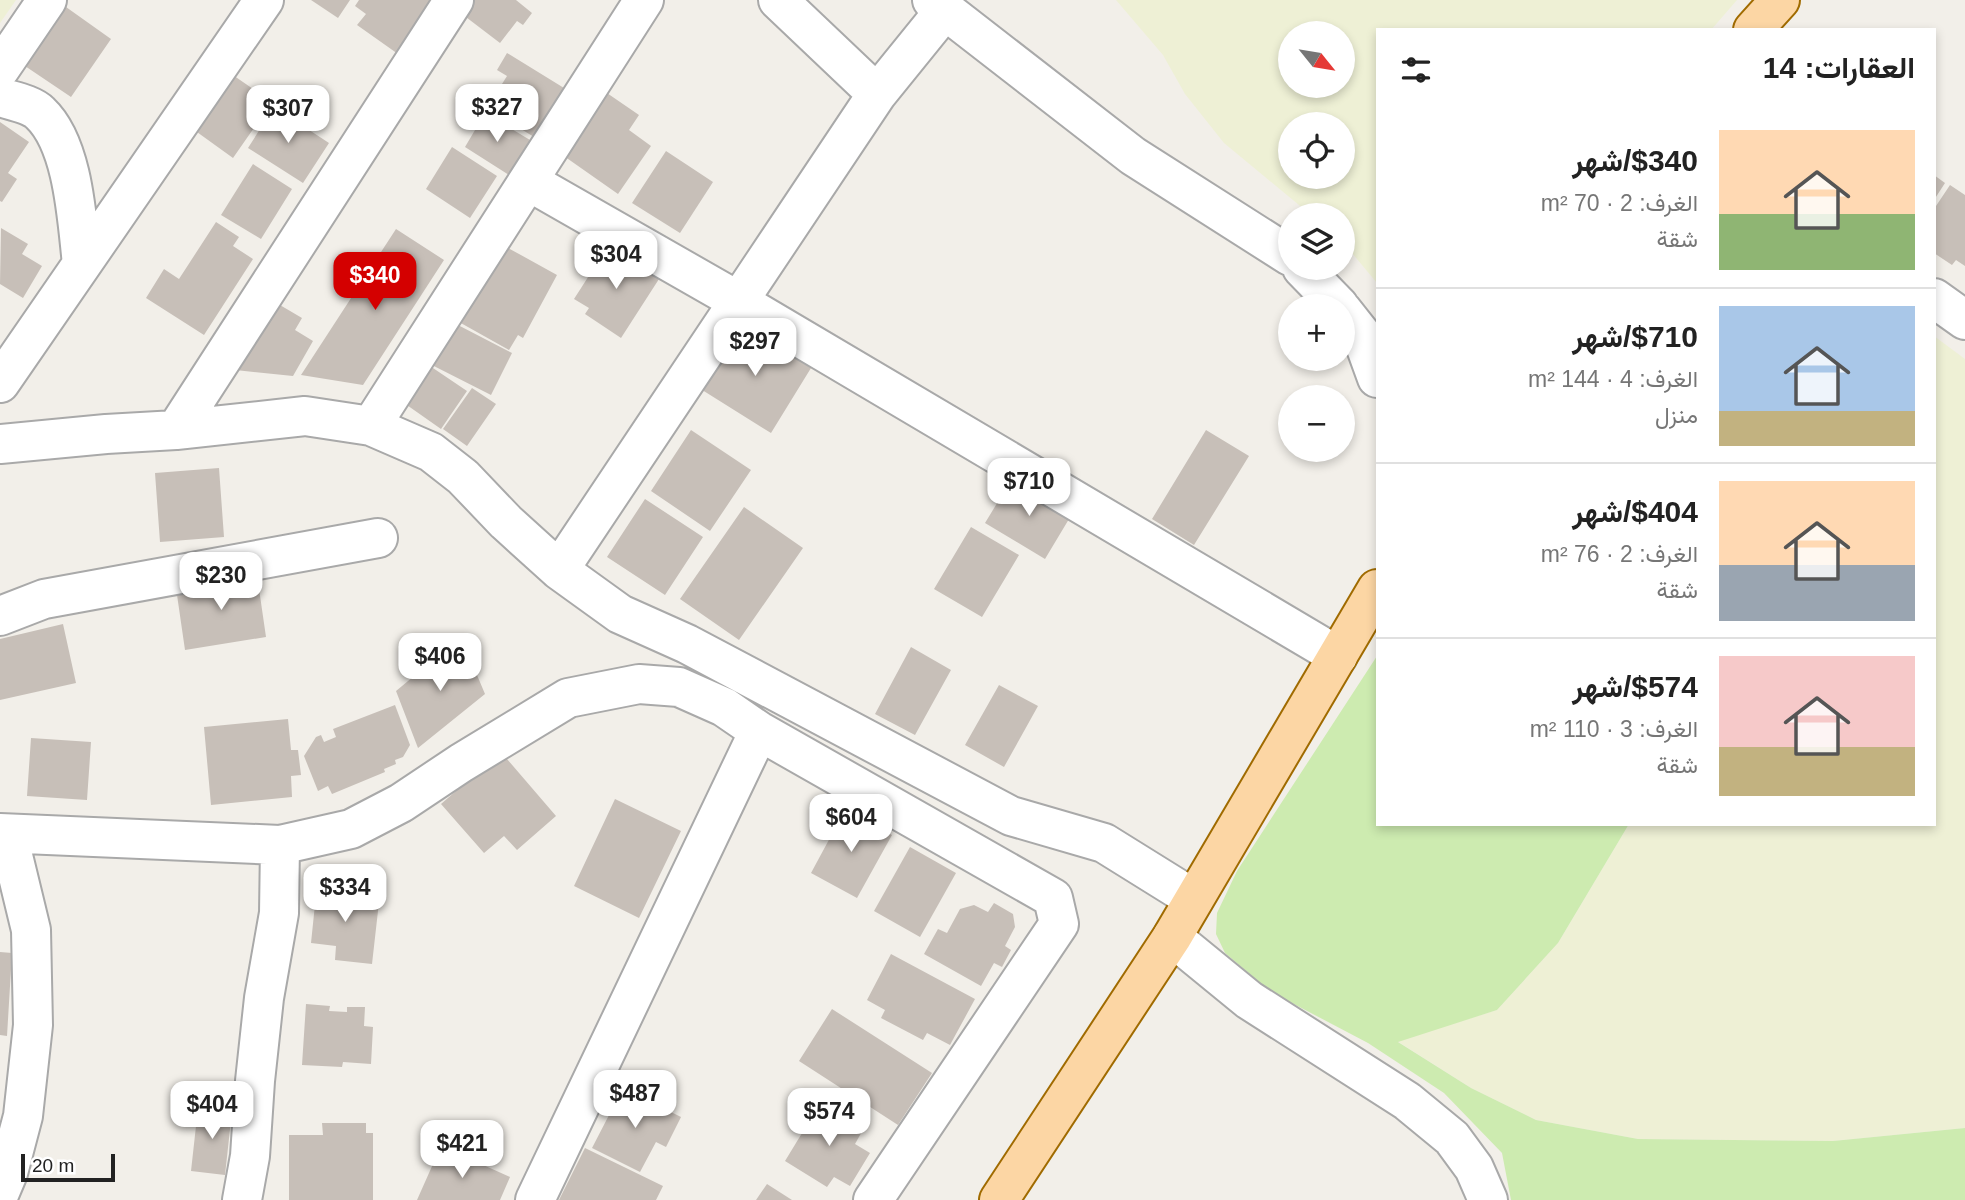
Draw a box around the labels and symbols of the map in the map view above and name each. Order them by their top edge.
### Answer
north arrow [1278,21,1354,98]
pin: $327 [456,85,538,144]
pin: $307 [247,86,329,145]
pin: $304 [575,232,657,291]
pin: $340 [334,252,416,312]
pin: $297 [714,318,796,378]
pin: $710 [988,458,1070,518]
pin: $230 [180,552,262,612]
pin: $406 [399,634,481,693]
pin: $604 [810,794,892,854]
pin: $334 [304,864,386,924]
pin: $487 [594,1070,676,1130]
pin: $404 [171,1082,253,1141]
pin: $574 [788,1088,870,1148]
pin: $421 [421,1120,503,1180]
scale bar [21,1151,116,1183]

